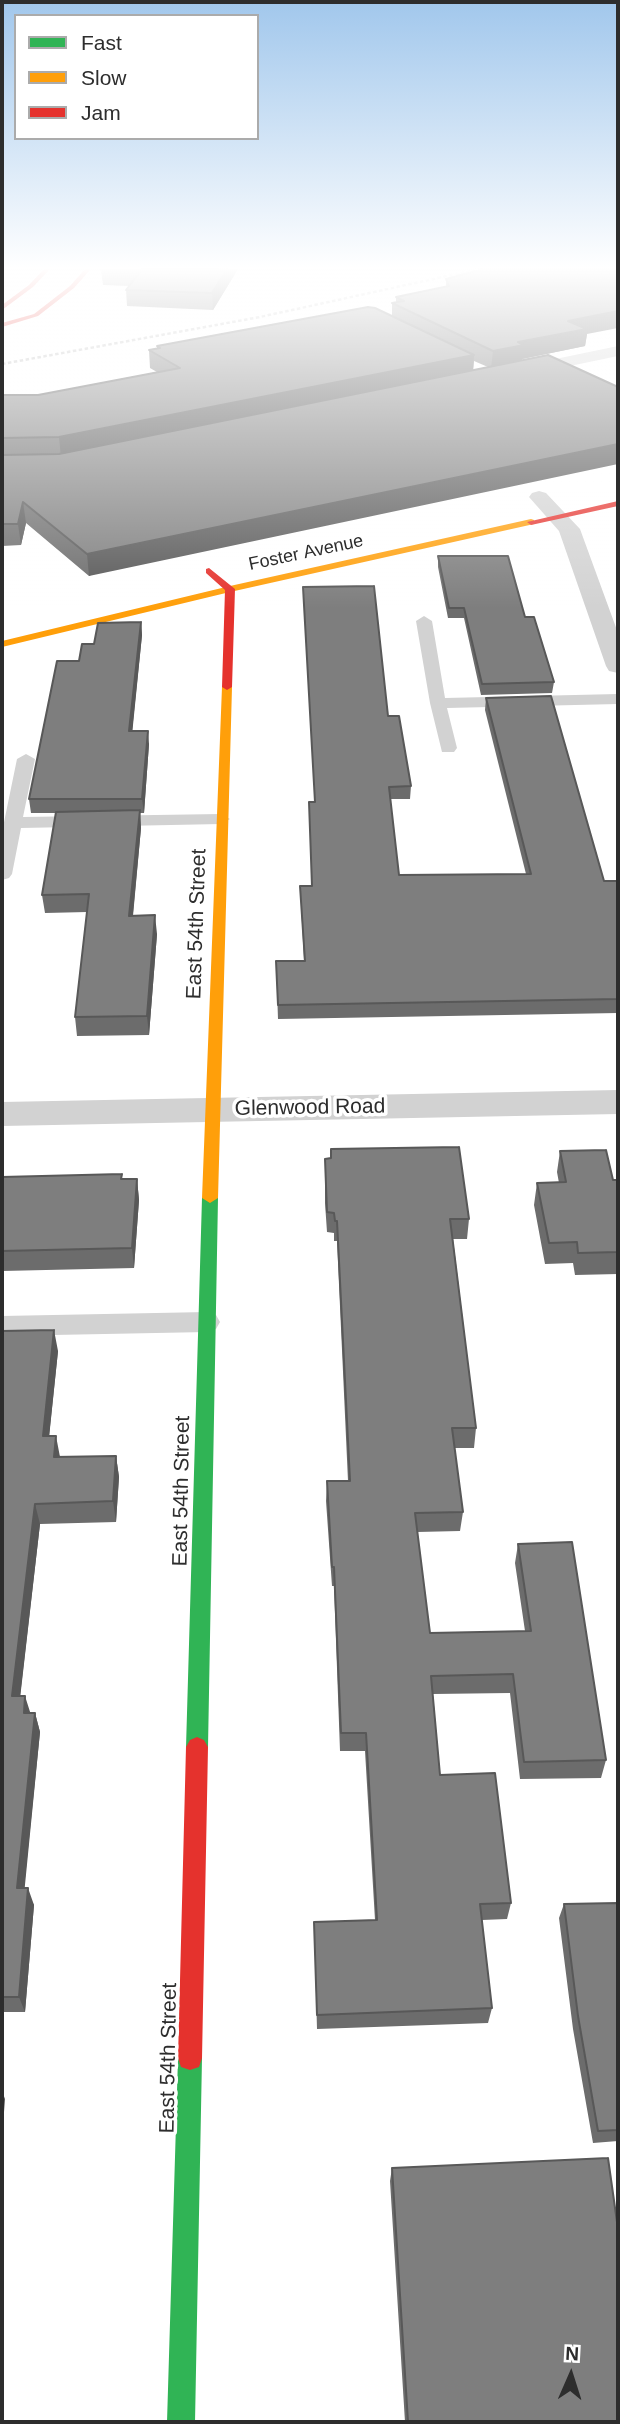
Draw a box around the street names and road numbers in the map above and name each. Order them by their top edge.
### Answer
street label: Foster Avenue [247,530,365,576]
street label: East 54th Street [182,848,212,1000]
street label: Glenwood Road [234,1094,386,1122]
street label: East 54th Street [168,1415,196,1567]
street label: East 54th Street [155,1982,183,2134]

